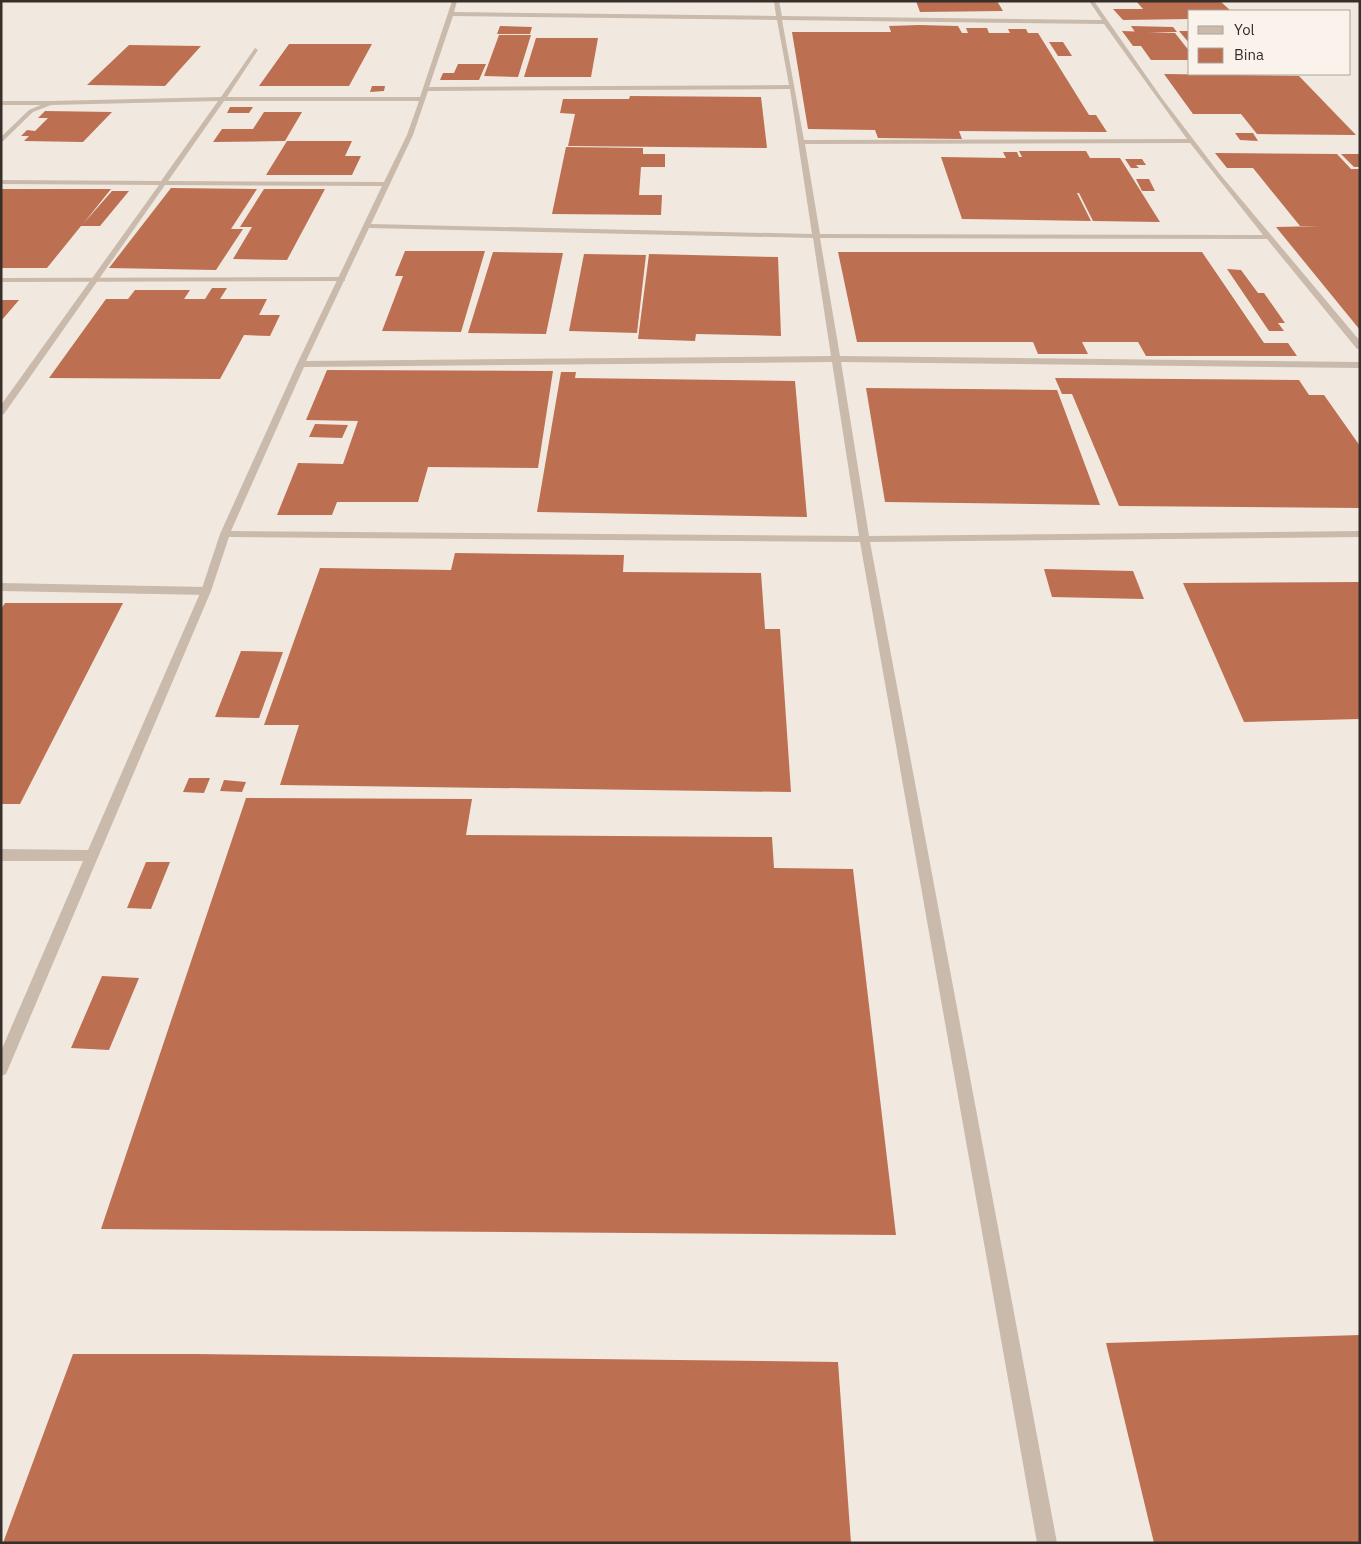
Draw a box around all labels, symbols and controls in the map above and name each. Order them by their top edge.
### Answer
legend [1188,10,1351,75]
text: Yol [1234,20,1255,39]
text: Bina [1234,45,1264,64]

